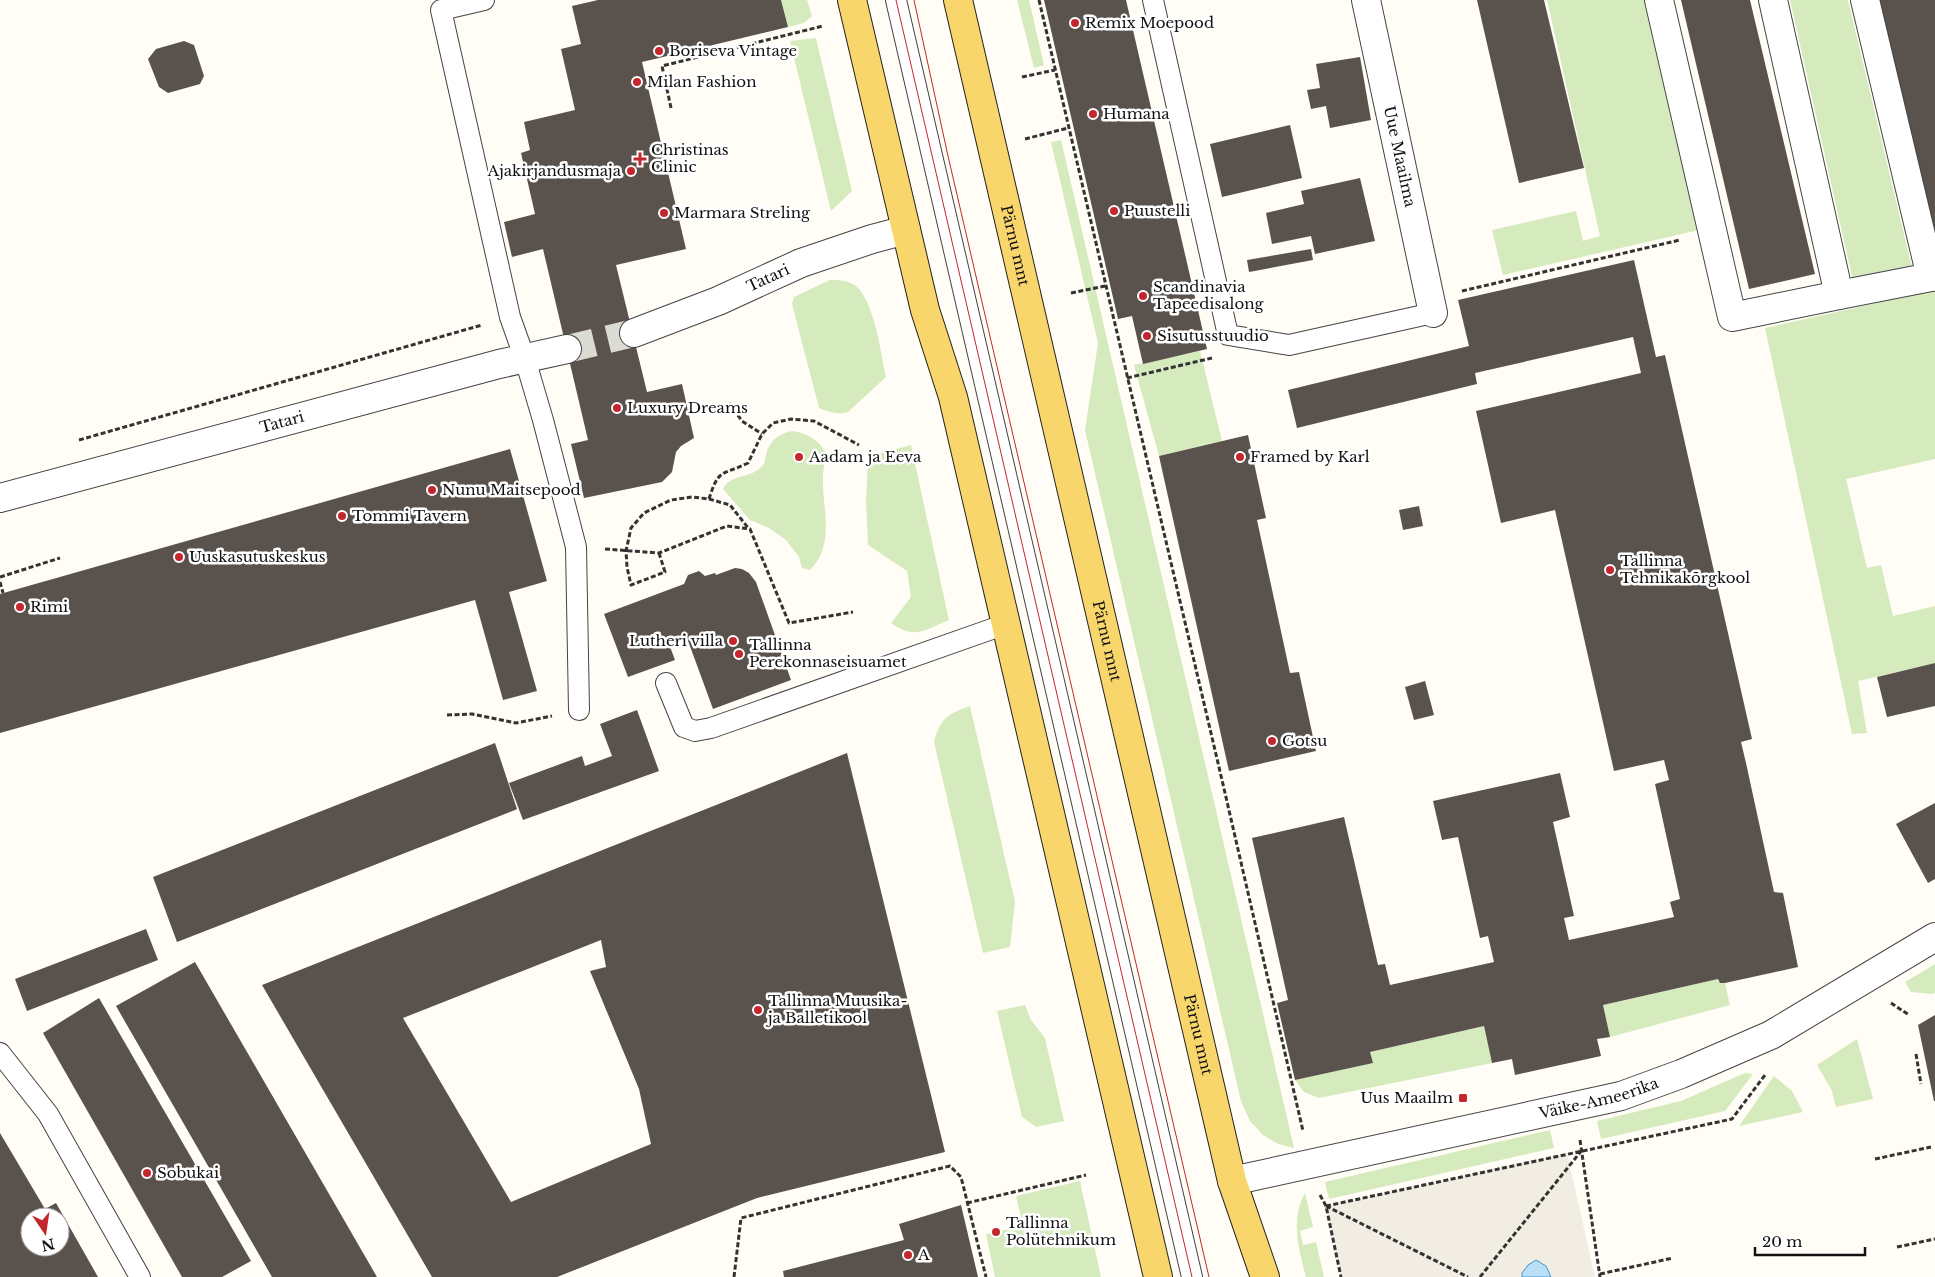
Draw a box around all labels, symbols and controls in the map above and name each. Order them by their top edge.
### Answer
place label: Remix Moepood [1085,13,1214,32]
marker: Remix Moepood [1069,17,1081,29]
place label: Boriseva Vintage [669,41,797,60]
marker: Boriseva Vintage [653,45,665,57]
place label: Milan Fashion [647,72,757,91]
marker: Milan Fashion [631,76,643,88]
place label: Humana [1103,104,1170,123]
street label: Uue Maailma [1380,104,1420,209]
marker: Humana [1087,108,1099,120]
place label: Christinas Clinic [651,140,729,176]
marker: Christinas Clinic [633,152,647,166]
place label: Ajakirjandusmaja [487,161,622,180]
marker: Ajakirjandusmaja [625,165,637,177]
place label: Puustelli [1124,201,1190,220]
place label: Marmara Streling [674,203,811,222]
street label: Pärnu mnt [997,203,1034,288]
marker: Puustelli [1108,205,1120,217]
marker: Marmara Streling [658,207,670,219]
street label: Tatari [743,260,792,296]
place label: Scandinavia Tapeedisalong [1153,277,1265,313]
marker: Scandinavia Tapeedisalong [1137,290,1149,302]
place label: Sisutusstuudio [1157,326,1269,345]
marker: Sisutusstuudio [1141,330,1153,342]
place label: Luxury Dreams [627,398,748,417]
marker: Luxury Dreams [611,402,623,414]
street label: Tatari [258,407,306,437]
place label: Aadam ja Eeva [808,447,922,466]
place label: Framed by Karl [1250,447,1370,466]
marker: Aadam ja Eeva [793,451,805,463]
marker: Framed by Karl [1234,451,1246,463]
place label: Nunu Maitsepood [442,480,581,499]
marker: Nunu Maitsepood [426,484,438,496]
place label: Tommi Tavern [352,506,467,525]
marker: Tommi Tavern [336,510,348,522]
place label: Uuskasutuskeskus [189,547,326,566]
marker: Uuskasutuskeskus [173,551,185,563]
place label: Tallinna Tehnikakõrgkool [1620,551,1750,587]
marker: Tallinna Tehnikakõrgkool [1604,564,1616,576]
place label: Rimi [30,597,68,616]
street label: Pärnu mnt [1089,599,1126,683]
marker: Rimi [14,601,26,613]
place label: Lutheri villa [629,631,724,650]
marker: Lutheri villa [727,635,739,647]
place label: Tallinna Perekonnaseisuamet [749,635,907,671]
marker: Tallinna Perekonnaseisuamet [733,648,745,660]
place label: Gotsu [1282,731,1327,750]
marker: Gotsu [1266,735,1278,747]
place label: Tallinna Muusika- ja Balletikool [765,991,907,1027]
street label: Pärnu mnt [1180,992,1217,1077]
marker: Tallinna Muusika- ja Balletikool [752,1004,764,1016]
street label: Väike-Ameerika [1536,1073,1661,1123]
place label: Uus Maailm [1360,1088,1453,1107]
marker: Uus Maailm [1457,1092,1469,1104]
place label: Sobukai [157,1163,219,1182]
marker: Sobukai [141,1167,153,1179]
north arrow [20,1207,70,1257]
place label: Tallinna Polütehnikum [1006,1213,1116,1249]
scale bar [1755,1224,1865,1256]
marker: Tallinna Polütehnikum [990,1226,1002,1238]
text: 20 m [1762,1232,1802,1251]
text: N [39,1234,56,1255]
place label: A [917,1245,930,1264]
marker: A [902,1249,914,1261]

